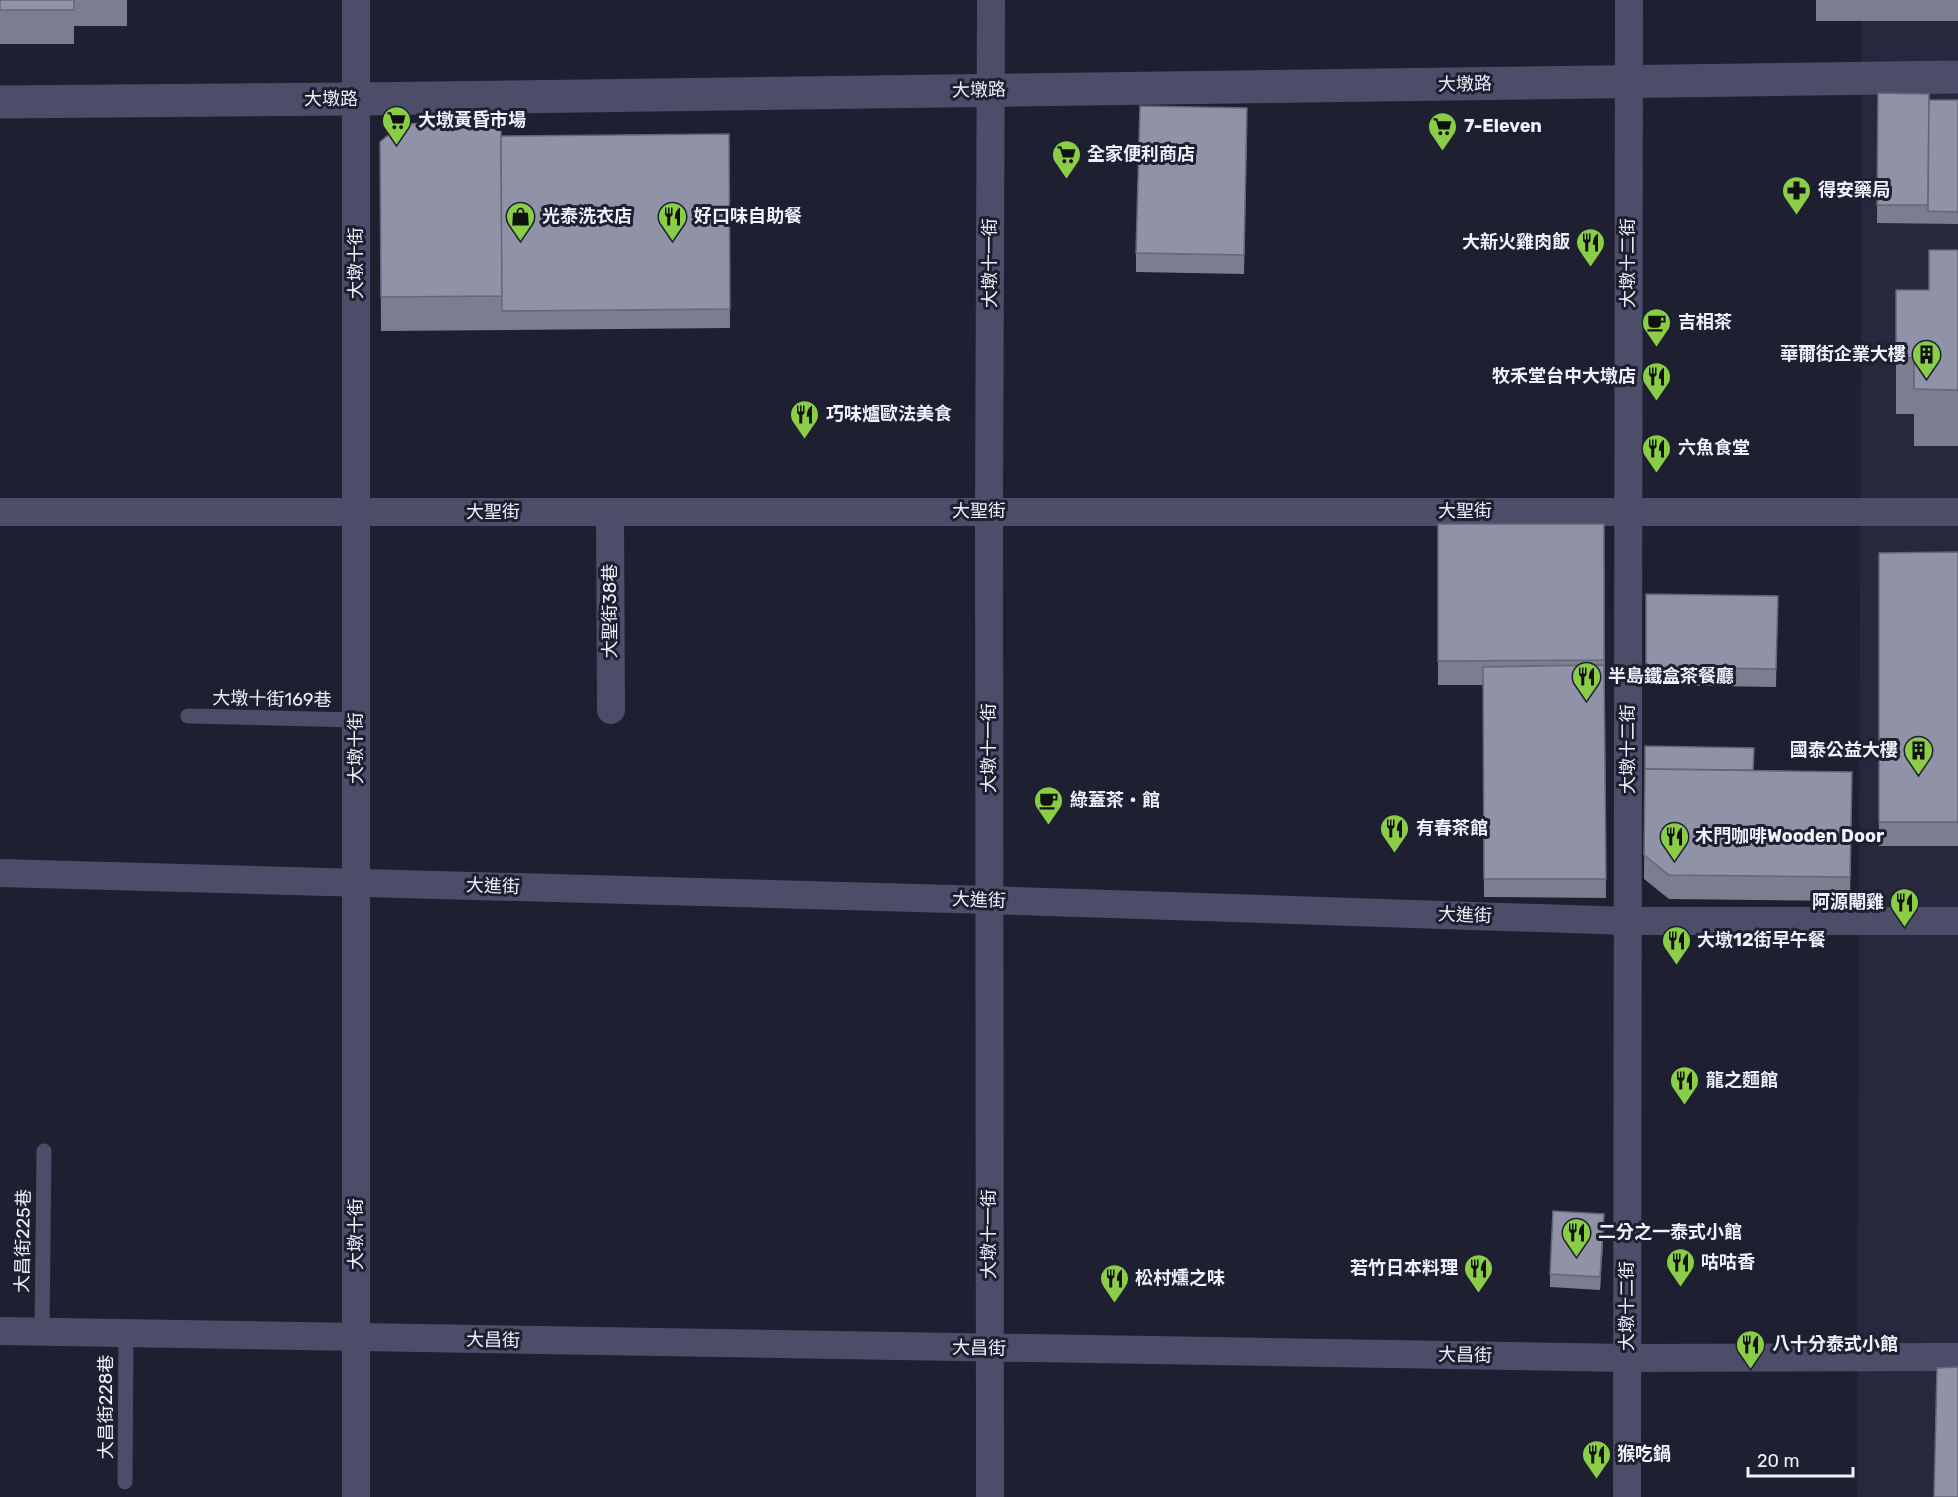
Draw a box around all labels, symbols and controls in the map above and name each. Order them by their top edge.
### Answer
street label: 大墩路 [1438,73,1492,95]
street label: 大墩路 [952,79,1006,101]
street label: 大墩路 [304,88,358,110]
supermarket icon: 大墩黃昏市場 [381,104,413,146]
place label: 大墩黃昏市場 [418,109,526,131]
supermarket icon: 7-Eleven [1427,110,1459,152]
place label: 7-Eleven [1464,115,1542,137]
supermarket icon: 全家便利商店 [1050,138,1082,180]
place label: 全家便利商店 [1087,143,1195,165]
pharmacy icon: 得安藥局 [1781,174,1813,216]
place label: 得安藥局 [1818,179,1890,201]
shop icon: 光泰洗衣店 [505,200,537,242]
restaurant icon: 好口味自助餐 [657,200,689,242]
place label: 光泰洗衣店 [542,205,632,227]
place label: 好口味自助餐 [694,205,802,227]
street label: 大墩十一街 [979,218,1001,308]
street label: 大墩十二街 [1617,218,1639,308]
restaurant icon: 大新火雞肉飯 [1575,226,1607,268]
street label: 大墩十街 [345,227,367,299]
place label: 大新火雞肉飯 [1462,231,1570,253]
cafe icon: 吉相茶 [1641,306,1673,348]
place label: 吉相茶 [1678,311,1732,333]
building icon: 華爾街企業大樓 [1911,338,1943,380]
place label: 華爾街企業大樓 [1780,343,1906,365]
restaurant icon: 牧禾堂台中大墩店 [1641,360,1673,402]
place label: 牧禾堂台中大墩店 [1492,365,1636,387]
restaurant icon: 巧味爐歐法美食 [789,398,821,440]
place label: 巧味爐歐法美食 [826,403,952,425]
restaurant icon: 六魚食堂 [1641,432,1673,474]
place label: 六魚食堂 [1678,437,1750,459]
street label: 大聖街 [952,500,1006,522]
street label: 大聖街 [1438,500,1492,522]
street label: 大聖街 [466,501,520,523]
street label: 大聖街38巷 [599,564,621,658]
restaurant icon: 半島鐵盒茶餐廳 [1571,660,1603,702]
place label: 半島鐵盒茶餐廳 [1608,665,1734,687]
street label: 大墩十街169巷 [212,687,332,711]
street label: 大墩十一街 [978,703,1000,793]
street label: 大墩十二街 [1617,704,1639,794]
street label: 大墩十街 [345,712,367,784]
building icon: 國泰公益大樓 [1903,734,1935,776]
place label: 國泰公益大樓 [1790,739,1898,761]
cafe icon: 綠蓋茶‧館 [1033,784,1065,826]
place label: 綠蓋茶‧館 [1070,789,1160,811]
restaurant icon: 有春茶館 [1379,812,1411,854]
place label: 有春茶館 [1416,817,1488,839]
restaurant icon: 木門咖啡Wooden Door [1658,820,1690,862]
place label: 木門咖啡Wooden Door [1695,825,1884,847]
street label: 大進街 [466,874,520,898]
restaurant icon: 阿源閹雞 [1889,886,1921,928]
street label: 大進街 [952,888,1006,912]
place label: 阿源閹雞 [1812,891,1884,913]
street label: 大進街 [1438,903,1492,927]
restaurant icon: 大墩12街早午餐 [1660,924,1692,966]
place label: 大墩12街早午餐 [1697,929,1826,951]
restaurant icon: 龍之麵館 [1669,1064,1701,1106]
place label: 龍之麵館 [1706,1069,1778,1091]
street label: 大昌街225巷 [11,1189,35,1293]
street label: 大墩十一街 [978,1189,1000,1279]
street label: 大墩十街 [345,1198,367,1270]
restaurant icon: 二分之一泰式小館 [1561,1216,1593,1258]
place label: 二分之一泰式小館 [1598,1221,1742,1243]
restaurant icon: 咕咕香 [1664,1246,1696,1288]
place label: 咕咕香 [1701,1251,1755,1273]
restaurant icon: 若竹日本料理 [1463,1252,1495,1294]
place label: 若竹日本料理 [1350,1257,1458,1279]
street label: 大墩十二街 [1616,1261,1638,1351]
restaurant icon: 松村燻之味 [1098,1262,1130,1304]
place label: 松村燻之味 [1135,1267,1225,1289]
restaurant icon: 八十分泰式小館 [1735,1328,1767,1370]
street label: 大昌街 [466,1329,520,1351]
place label: 八十分泰式小館 [1772,1333,1898,1355]
street label: 大昌街 [952,1337,1006,1359]
street label: 大昌街 [1438,1344,1492,1366]
street label: 大昌街228巷 [95,1355,117,1459]
restaurant icon: 猴吃鍋 [1580,1438,1612,1480]
scale bar [1748,1440,1853,1478]
place label: 猴吃鍋 [1617,1443,1671,1465]
text: 20 m [1757,1450,1799,1472]

